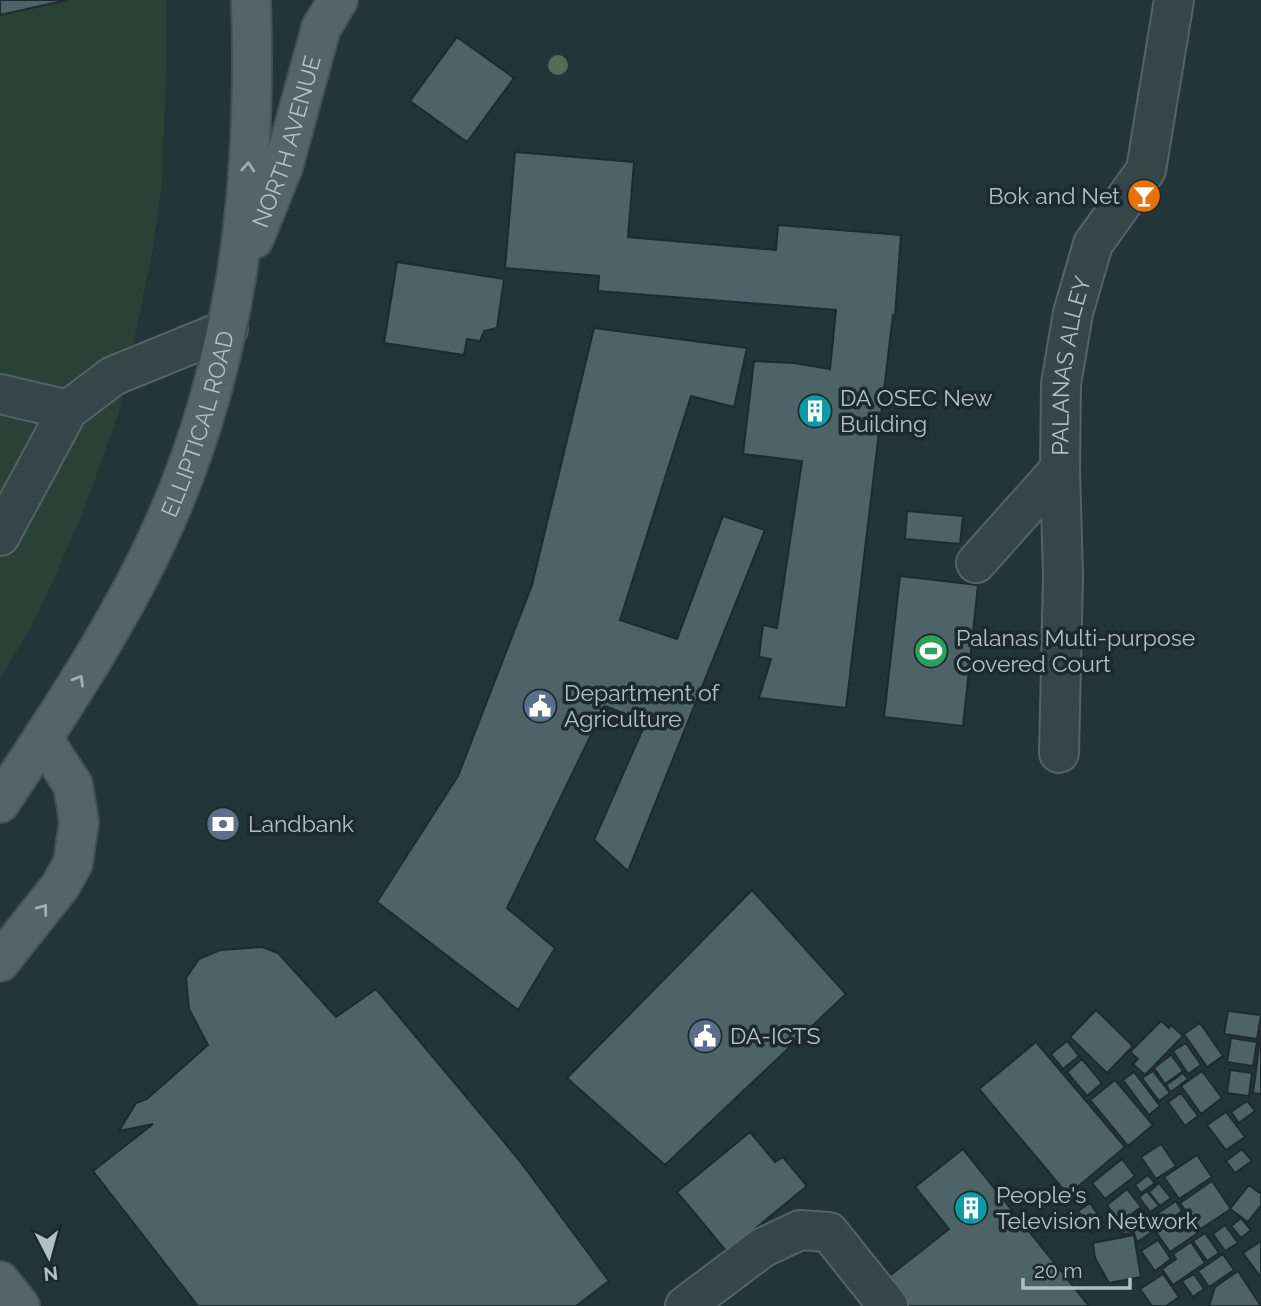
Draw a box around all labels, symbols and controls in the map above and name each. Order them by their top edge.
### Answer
street label: NORTH AVENUE [246,52,326,231]
one-way arrow [240,161,255,172]
bar icon: Bok and Net [1125,177,1163,215]
place label: Bok and Net [988,182,1120,209]
street label: PALANAS ALLEY [1046,273,1096,456]
street label: ELLIPTICAL ROAD [155,328,239,521]
place label: DA OSEC New Building [840,384,993,437]
building icon: DA OSEC New Building [796,392,834,430]
place label: Palanas Multi-purpose Covered Court [956,624,1195,677]
sports icon: Palanas Multi-purpose Covered Court [912,632,950,670]
one-way arrow [70,675,83,688]
place label: Department of Agriculture [564,679,720,732]
public building icon: Department of Agriculture [521,687,559,725]
bank icon: Landbank [204,805,242,843]
place label: Landbank [248,810,354,837]
one-way arrow [35,904,47,917]
public building icon: DA-ICTS [686,1017,724,1055]
place label: DA-ICTS [730,1022,820,1049]
place label: People's Television Network [996,1181,1198,1234]
building icon: People's Television Network [952,1189,990,1227]
north arrow [14,1222,84,1292]
scale bar [1023,1246,1130,1290]
text: 20 m [1034,1258,1082,1283]
text: N [42,1262,59,1286]

